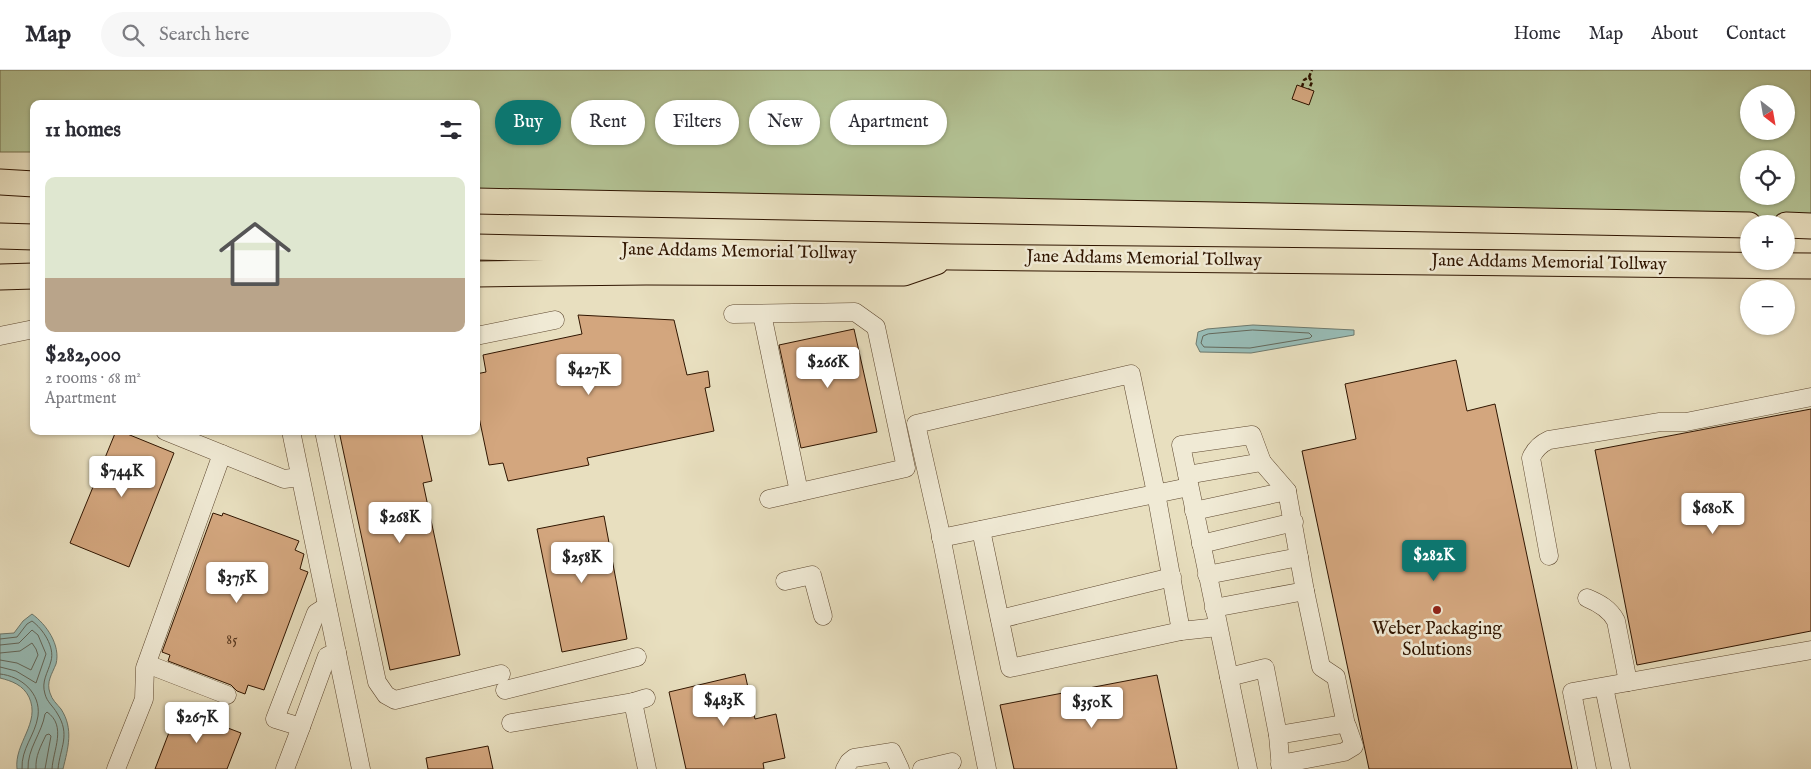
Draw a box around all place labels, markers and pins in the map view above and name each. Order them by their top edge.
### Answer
pin: $266K [793,346,863,389]
pin: $427K [554,354,624,396]
pin: $744K [87,456,157,498]
pin: $680K [1678,492,1748,535]
pin: $268K [365,502,435,544]
pin: $282K [1399,540,1469,582]
pin: $258K [547,542,617,584]
pin: $375K [202,562,272,604]
marker: Weber Packaging Solutions [1431,604,1443,616]
place label: Weber Packaging Solutions [1372,618,1502,662]
pin: $483K [689,684,759,727]
pin: $350K [1057,686,1127,729]
pin: $267K [162,702,232,744]

